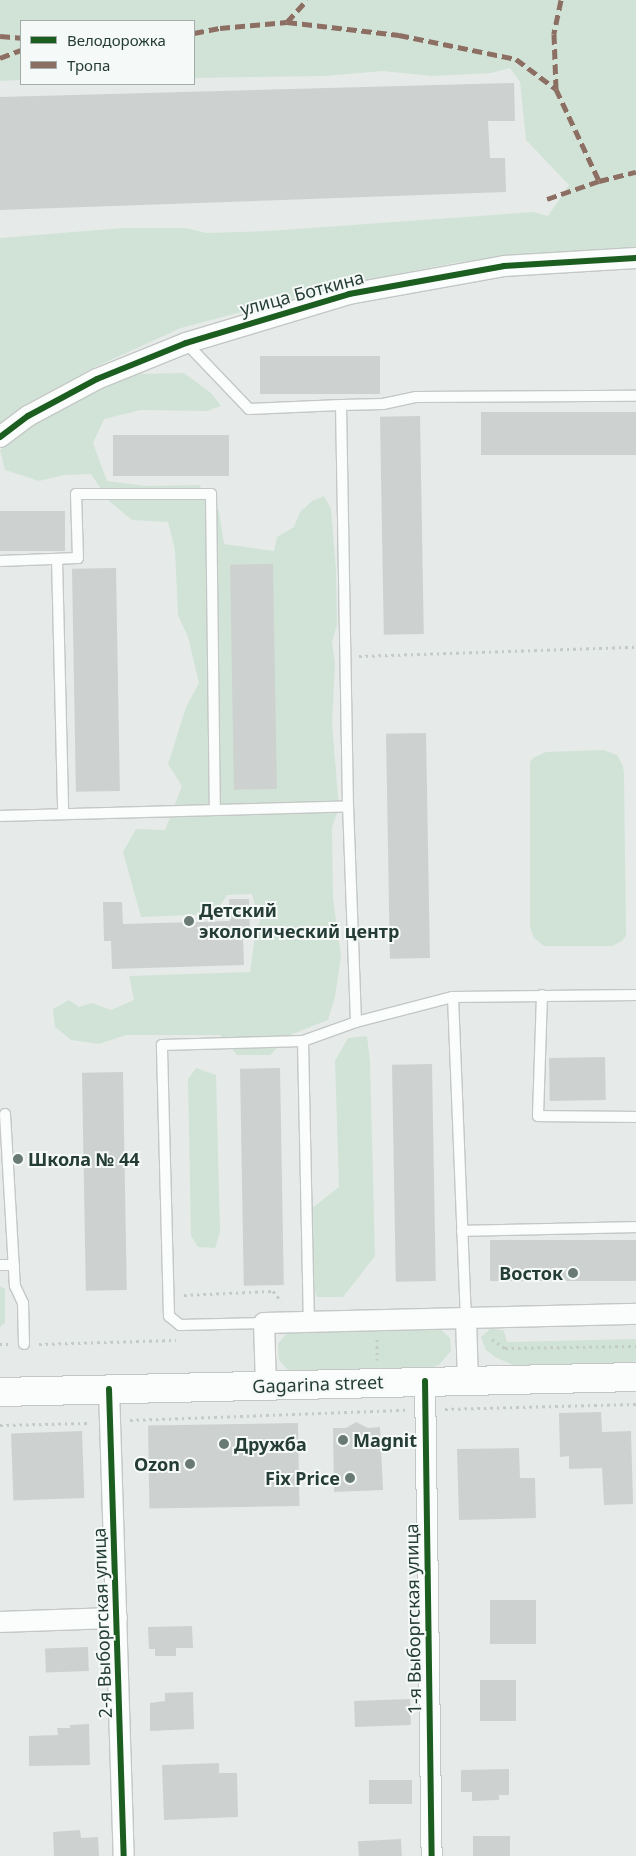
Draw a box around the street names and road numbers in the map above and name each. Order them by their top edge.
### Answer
street label: улица Боткина [238,266,366,320]
street label: Gagarina street [252,1371,384,1397]
street label: 1-я Выборгская улица [401,1523,425,1715]
street label: 2-я Выборгская улица [88,1527,116,1719]

